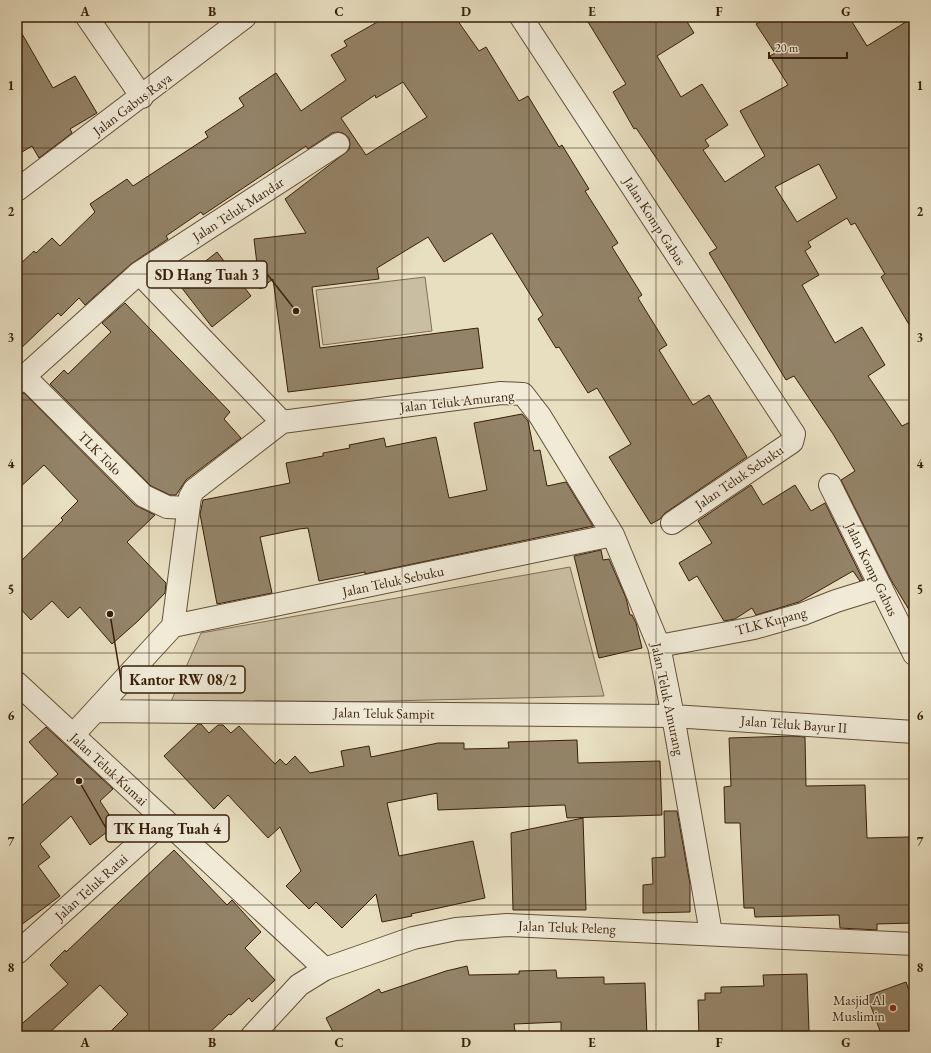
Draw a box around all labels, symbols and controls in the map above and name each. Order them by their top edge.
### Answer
text: A [79,3,90,20]
text: B [208,3,216,20]
text: C [334,3,344,20]
text: D [461,3,471,20]
text: E [588,3,596,20]
text: F [715,3,723,20]
text: G [841,3,851,20]
scale bar [769,34,847,60]
text: 20 m [775,40,799,56]
street label: Jalan Gabus Raya [88,68,175,140]
text: 1 [8,77,15,94]
text: 1 [917,77,924,94]
street label: Jalan Teluk Mandar [188,173,287,246]
street label: Jalan Komp Gabus [619,173,691,269]
text: 2 [8,203,15,220]
text: 2 [917,203,924,220]
callout: SD Hang Tuah 3 [147,261,267,288]
text: SD Hang Tuah 3 [155,265,259,284]
text: 3 [8,329,15,346]
text: 3 [917,329,924,346]
street label: Jalan Teluk Amurang [398,386,516,416]
street label: TLK Tolo [74,427,126,479]
street label: Jalan Teluk Sebuku [690,440,787,514]
text: 4 [8,455,15,472]
text: 4 [917,455,924,472]
street label: Jalan Komp Gabus [841,518,903,619]
street label: Jalan Teluk Sebuku [340,561,446,601]
text: 5 [8,581,14,598]
text: 5 [917,581,923,598]
street label: TLK Kupang [733,603,809,639]
street label: Jalan Teluk Amurang [647,640,689,758]
callout: Kantor RW 08/2 [121,666,245,693]
text: Kantor RW 08/2 [129,670,237,689]
street label: Jalan Teluk Sampit [332,703,435,723]
text: 6 [8,707,15,724]
text: 6 [917,707,924,724]
street label: Jalan Teluk Bayur II [739,711,848,737]
street label: Jalan Teluk Kumai [66,728,152,810]
callout: TK Hang Tuah 4 [106,815,229,842]
text: TK Hang Tuah 4 [113,819,222,838]
text: 7 [8,833,15,850]
text: 7 [917,833,924,850]
street label: Jalan Teluk Ratai [50,849,132,925]
street label: Jalan Teluk Peleng [517,916,617,938]
text: 8 [8,959,15,976]
text: 8 [917,959,924,976]
place label: Masjid Al Muslimin [832,991,886,1025]
marker: Masjid Al Muslimin [888,1003,898,1013]
text: A [79,1034,90,1051]
text: B [208,1034,216,1051]
text: C [334,1034,344,1051]
text: D [461,1034,471,1051]
text: E [588,1034,596,1051]
text: F [715,1034,723,1051]
text: G [841,1034,851,1051]

